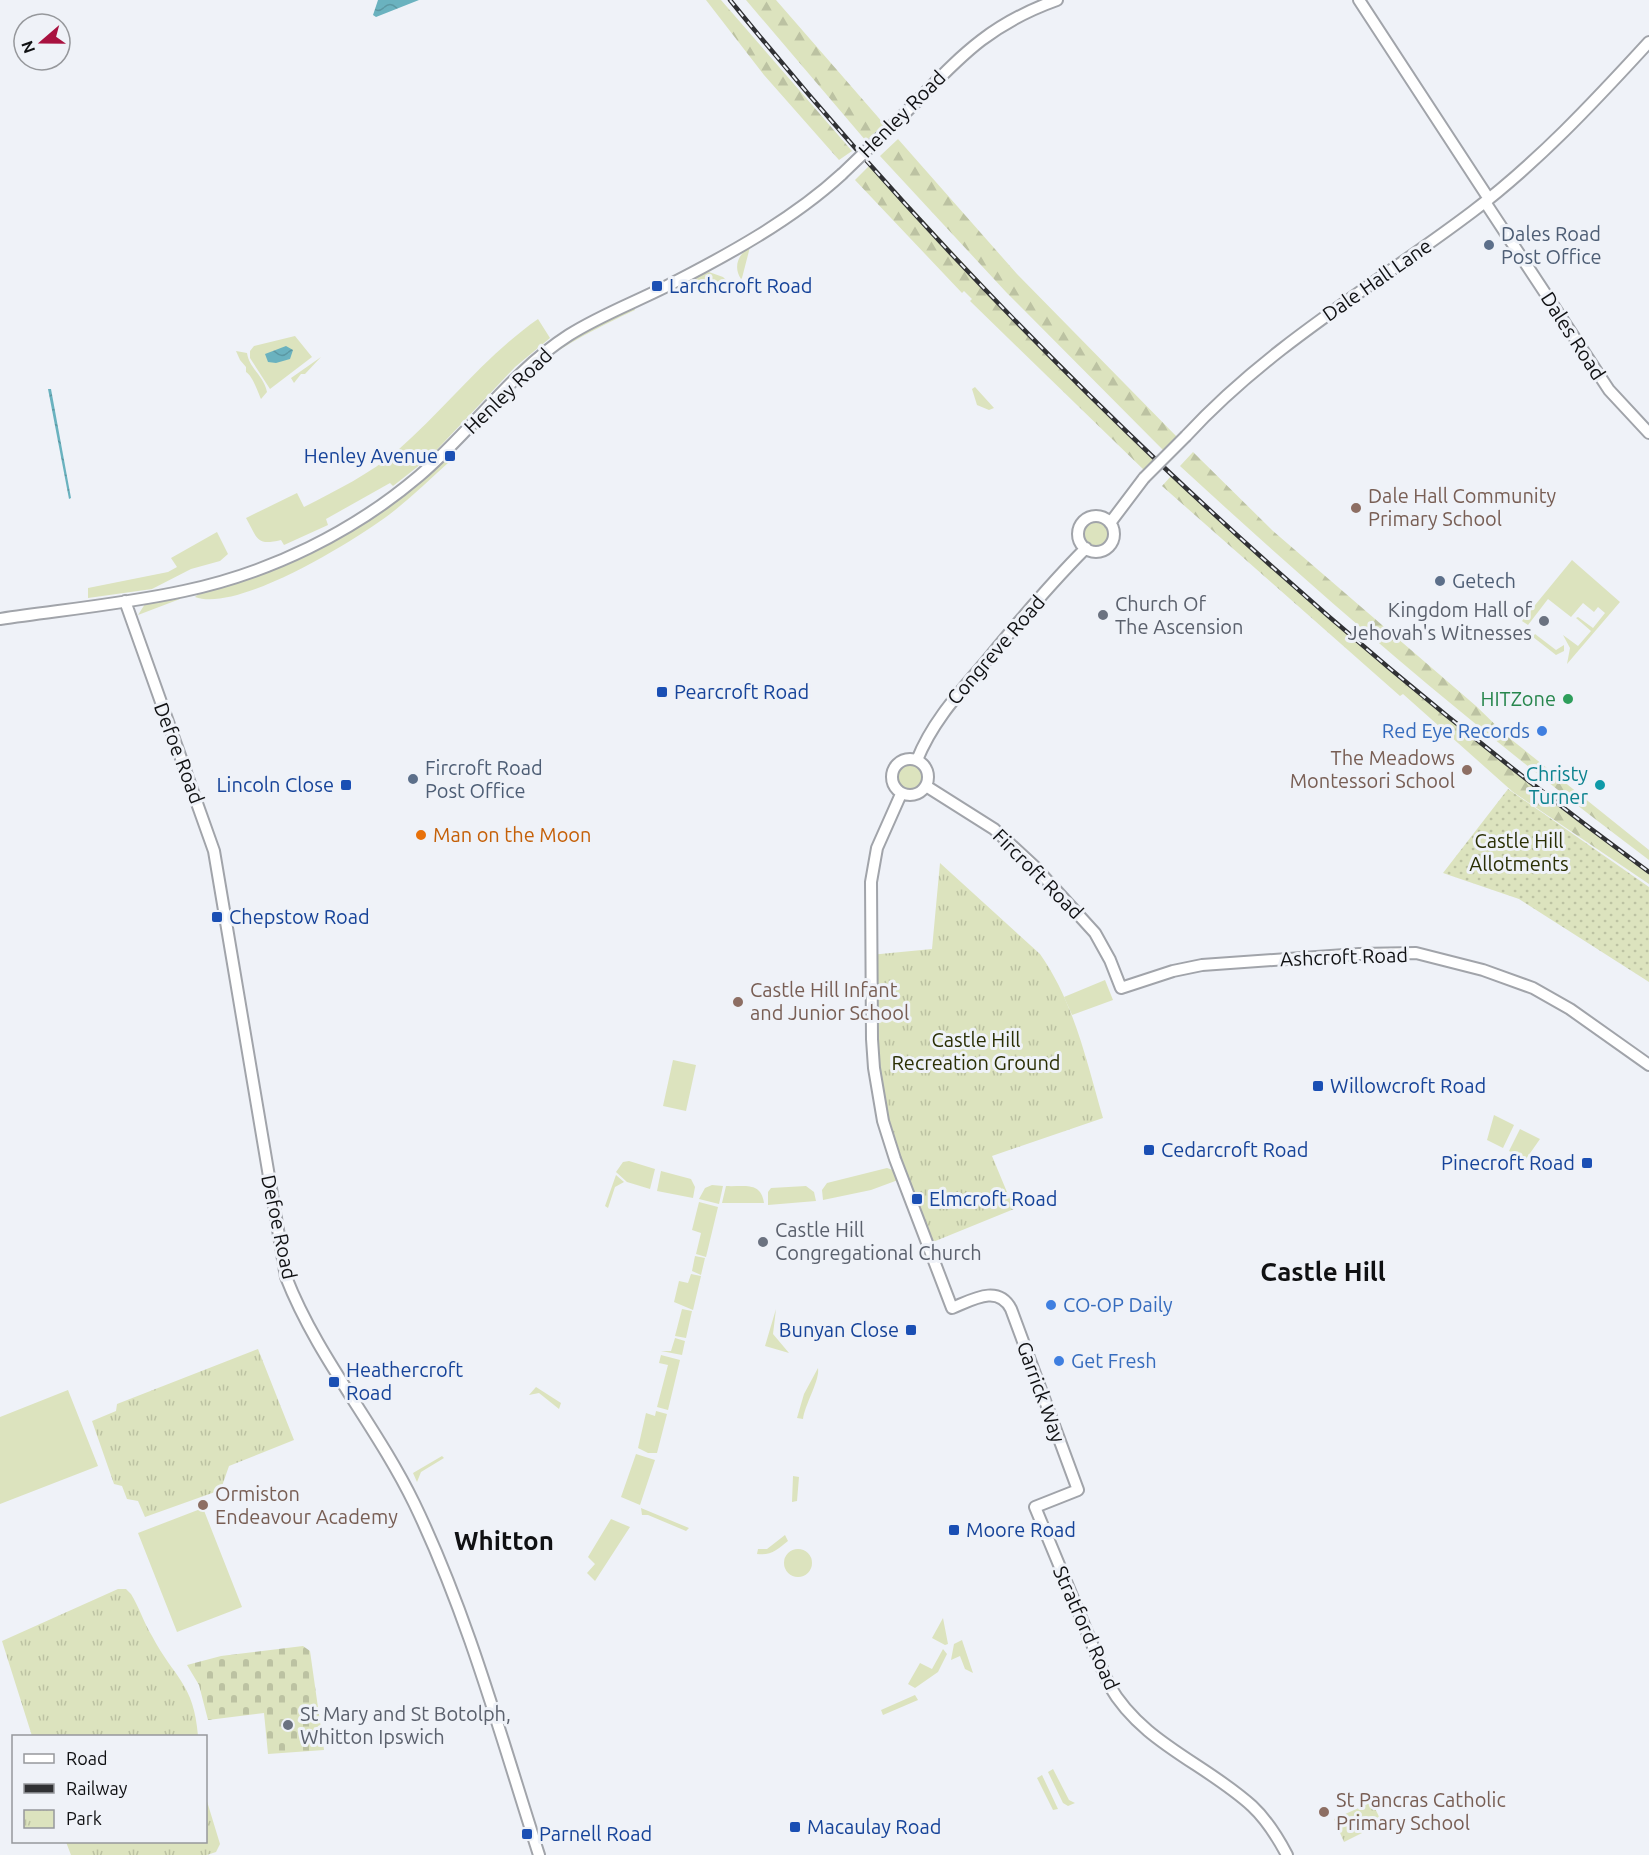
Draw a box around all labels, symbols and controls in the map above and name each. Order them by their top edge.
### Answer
north arrow [12,12,72,72]
text: N [17,38,38,56]
street label: Henley Road [854,66,950,162]
place label: Dales Road Post Office [1501,222,1601,268]
street label: Dale Hall Lane [1318,234,1436,326]
marker: Dales Road Post Office [1482,238,1496,252]
place label: Larchcroft Road [669,274,812,297]
marker: Larchcroft Road [650,279,664,293]
street label: Dales Road [1537,288,1610,384]
street label: Henley Road [459,343,556,438]
place label: Henley Avenue [304,444,438,467]
marker: Henley Avenue [443,449,457,463]
place label: Dale Hall Community Primary School [1368,484,1557,530]
marker: Dale Hall Community Primary School [1349,501,1363,515]
place label: Getech [1452,569,1516,592]
marker: Getech [1433,574,1447,588]
street label: Congreve Road [942,590,1049,709]
place label: Church Of The Ascension [1115,592,1243,638]
place label: Kingdom Hall of Jehovah's Witnesses [1348,598,1532,644]
marker: Church Of The Ascension [1096,608,1110,622]
marker: Kingdom Hall of Jehovah's Witnesses [1537,614,1551,628]
place label: Pearcroft Road [674,680,809,703]
marker: Pearcroft Road [655,685,669,699]
place label: HITZone [1481,687,1556,710]
marker: HITZone [1561,692,1575,706]
street label: Defoe Road [150,699,209,807]
place label: Red Eye Records [1382,719,1530,742]
marker: Red Eye Records [1535,724,1549,738]
place label: The Meadows Montessori School [1290,746,1455,792]
place label: Fircroft Road Post Office [425,756,543,802]
place label: Christy Turner [1526,762,1588,808]
marker: The Meadows Montessori School [1460,763,1474,777]
marker: Fircroft Road Post Office [406,772,420,786]
place label: Lincoln Close [216,773,334,796]
marker: Lincoln Close [339,778,353,792]
marker: Christy Turner [1593,778,1607,792]
place label: Man on the Moon [433,823,591,846]
street label: Fircroft Road [989,824,1088,923]
marker: Man on the Moon [414,828,428,842]
park label: Castle Hill Allotments [1469,829,1569,875]
place label: Chepstow Road [229,905,370,928]
marker: Chepstow Road [210,910,224,924]
street label: Ashcroft Road [1280,943,1408,970]
place label: Castle Hill Infant and Junior School [750,978,909,1024]
marker: Castle Hill Infant and Junior School [731,995,745,1009]
park label: Castle Hill Recreation Ground [891,1028,1061,1074]
place label: Willowcroft Road [1330,1074,1486,1097]
marker: Willowcroft Road [1311,1079,1325,1093]
place label: Cedarcroft Road [1161,1138,1309,1161]
marker: Cedarcroft Road [1142,1143,1156,1157]
place label: Pinecroft Road [1441,1151,1575,1174]
marker: Pinecroft Road [1580,1156,1594,1170]
street label: Defoe Road [257,1173,302,1281]
place label: Elmcroft Road [929,1187,1057,1210]
marker: Elmcroft Road [910,1192,924,1206]
place label: Castle Hill Congregational Church [775,1218,982,1264]
marker: Castle Hill Congregational Church [756,1235,770,1249]
district label: Castle Hill [1260,1257,1386,1286]
place label: CO-OP Daily [1063,1293,1173,1316]
marker: CO-OP Daily [1044,1298,1058,1312]
place label: Bunyan Close [779,1318,899,1341]
marker: Bunyan Close [904,1323,918,1337]
street label: Garrick Way [1013,1338,1070,1446]
place label: Get Fresh [1071,1349,1157,1372]
marker: Get Fresh [1052,1354,1066,1368]
place label: Heathercroft Road [346,1358,463,1404]
marker: Heathercroft Road [327,1375,341,1389]
place label: Ormiston Endeavour Academy [215,1482,398,1528]
marker: Ormiston Endeavour Academy [196,1498,210,1512]
place label: Moore Road [966,1518,1076,1541]
marker: Moore Road [947,1523,961,1537]
district label: Whitton [454,1526,554,1555]
street label: Stratford Road [1049,1562,1124,1693]
place label: St Mary and St Botolph, Whitton Ipswich [300,1702,511,1748]
marker: St Mary and St Botolph, Whitton Ipswich [281,1718,295,1732]
legend [12,1735,207,1843]
text: Road [66,1748,108,1768]
text: Railway [66,1778,128,1798]
place label: St Pancras Catholic Primary School [1336,1788,1506,1834]
marker: St Pancras Catholic Primary School [1317,1805,1331,1819]
text: Park [66,1808,102,1828]
place label: Macaulay Road [807,1815,941,1838]
marker: Macaulay Road [788,1820,802,1834]
place label: Parnell Road [539,1822,652,1845]
marker: Parnell Road [520,1827,534,1841]

